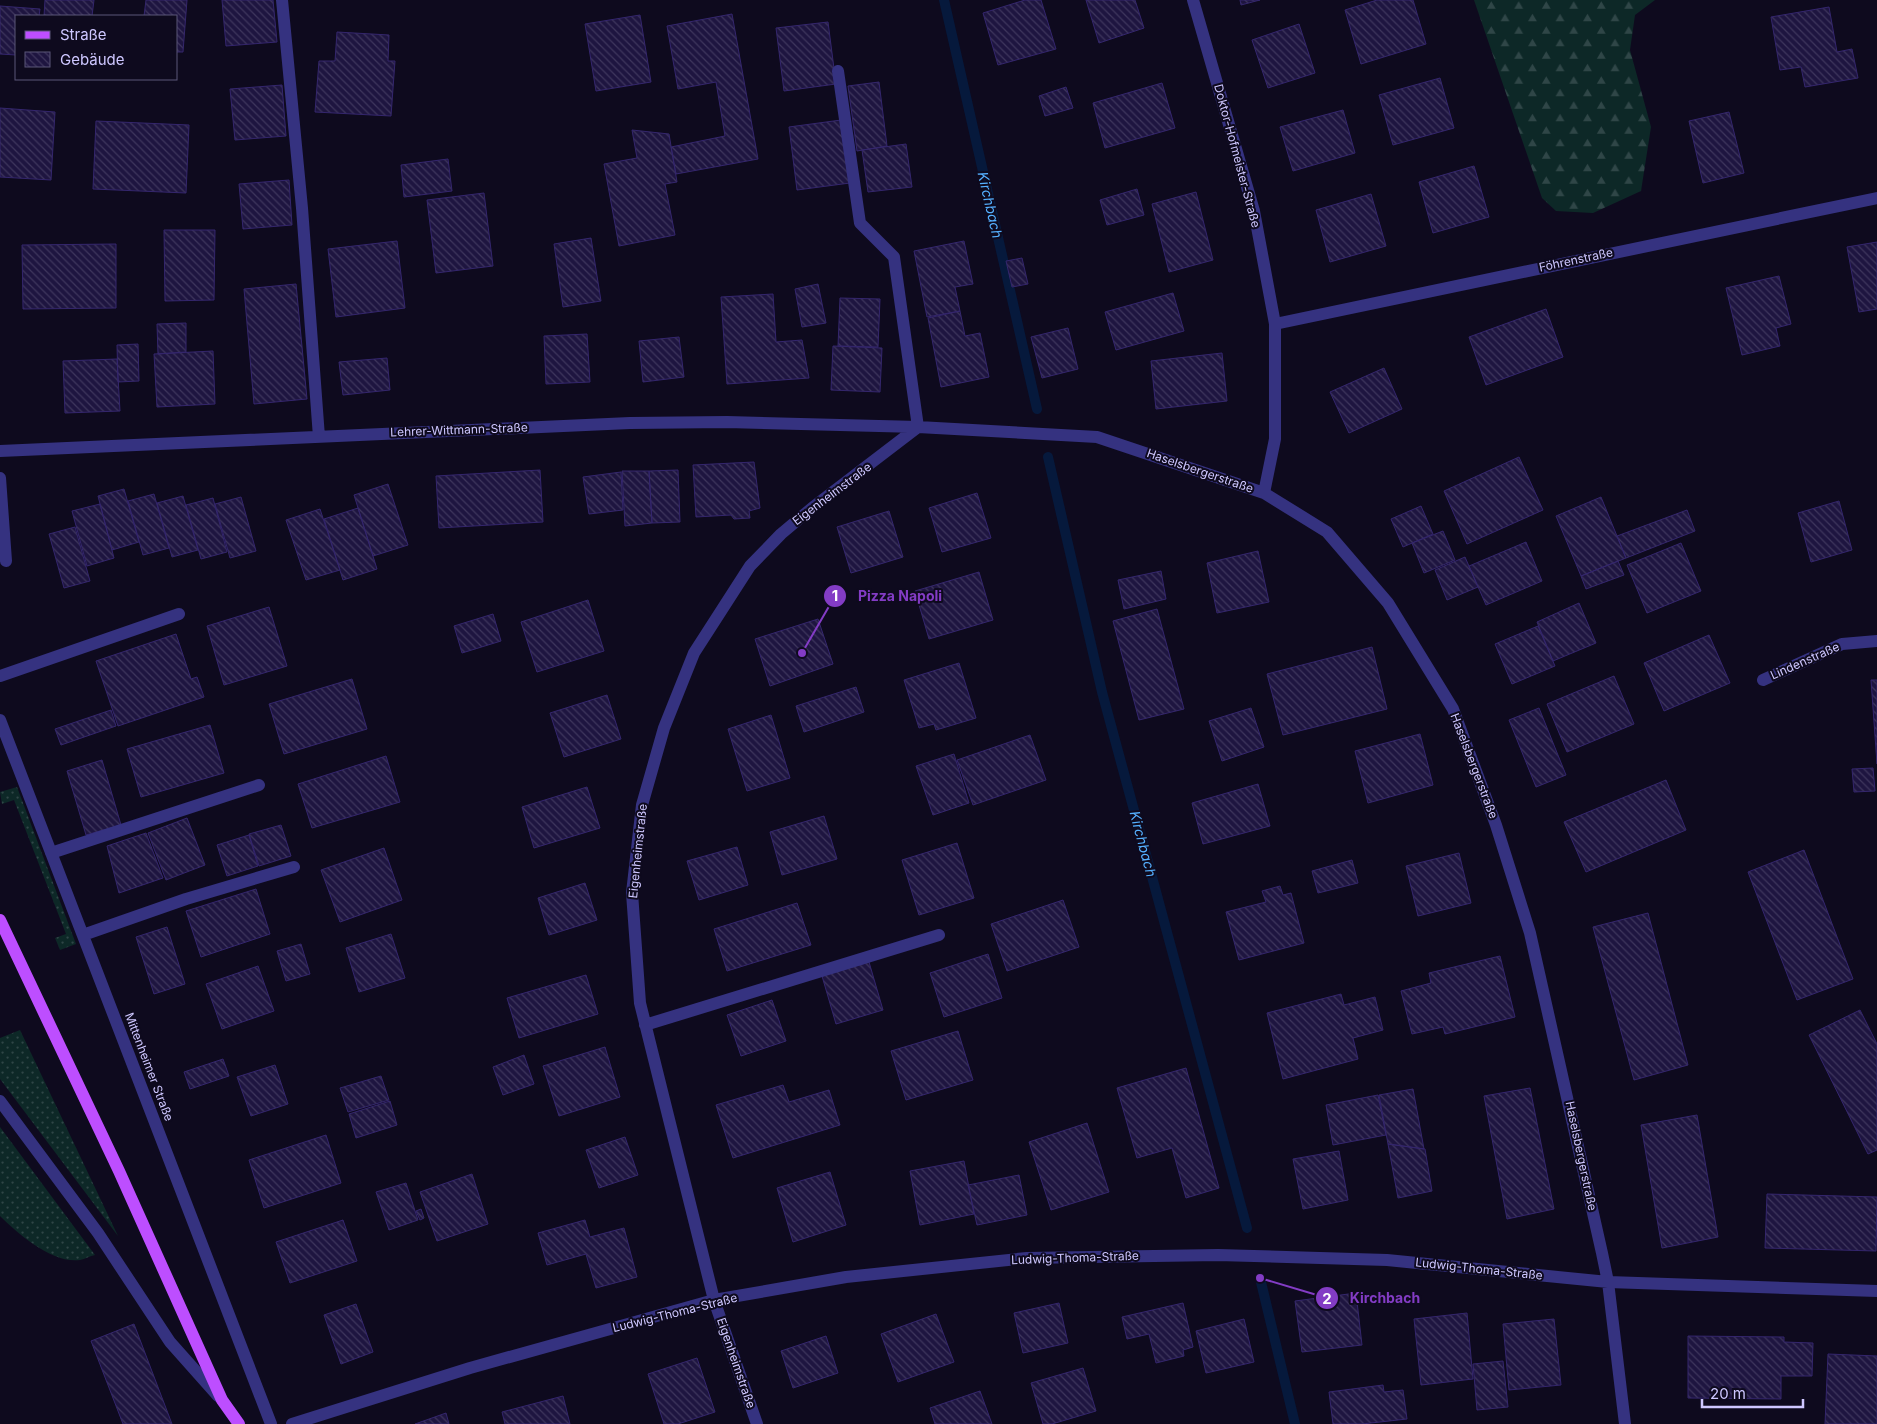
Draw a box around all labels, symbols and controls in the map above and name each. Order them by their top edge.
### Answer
legend [15,15,178,80]
text: Straße [60,25,107,44]
text: Gebäude [60,50,125,69]
street label: Doktor-Hofmeister-Straße [1211,82,1264,229]
water label: Kirchbach [975,170,1006,240]
street label: Föhrenstraße [1538,244,1614,275]
street label: Lehrer-Wittmann-Straße [390,420,528,439]
street label: Haselsbergerstraße [1145,445,1255,496]
street label: Eigenheimstraße [789,459,874,528]
callout: Pizza Napoli [823,581,952,610]
text: 1 [832,586,838,605]
text: Pizza Napoli [858,587,942,604]
street label: Lindenstraße [1768,639,1842,682]
street label: Haselsbergerstraße [1447,711,1501,821]
street label: Eigenheimstraße [625,803,650,899]
water label: Kirchbach [1126,809,1160,879]
street label: Mittenheimer Straße [122,1010,177,1123]
street label: Haselsbergerstraße [1563,1100,1600,1212]
street label: Ludwig-Thoma-Straße [1011,1248,1139,1267]
street label: Ludwig-Thoma-Straße [1415,1254,1544,1283]
callout: Kirchbach [1314,1284,1430,1313]
text: 2 [1322,1289,1332,1308]
text: Kirchbach [1350,1289,1420,1306]
street label: Ludwig-Thoma-Straße [611,1290,739,1335]
street label: Eigenheimstraße [714,1315,759,1410]
scale bar [1702,1376,1803,1408]
text: 20 m [1710,1384,1746,1403]

